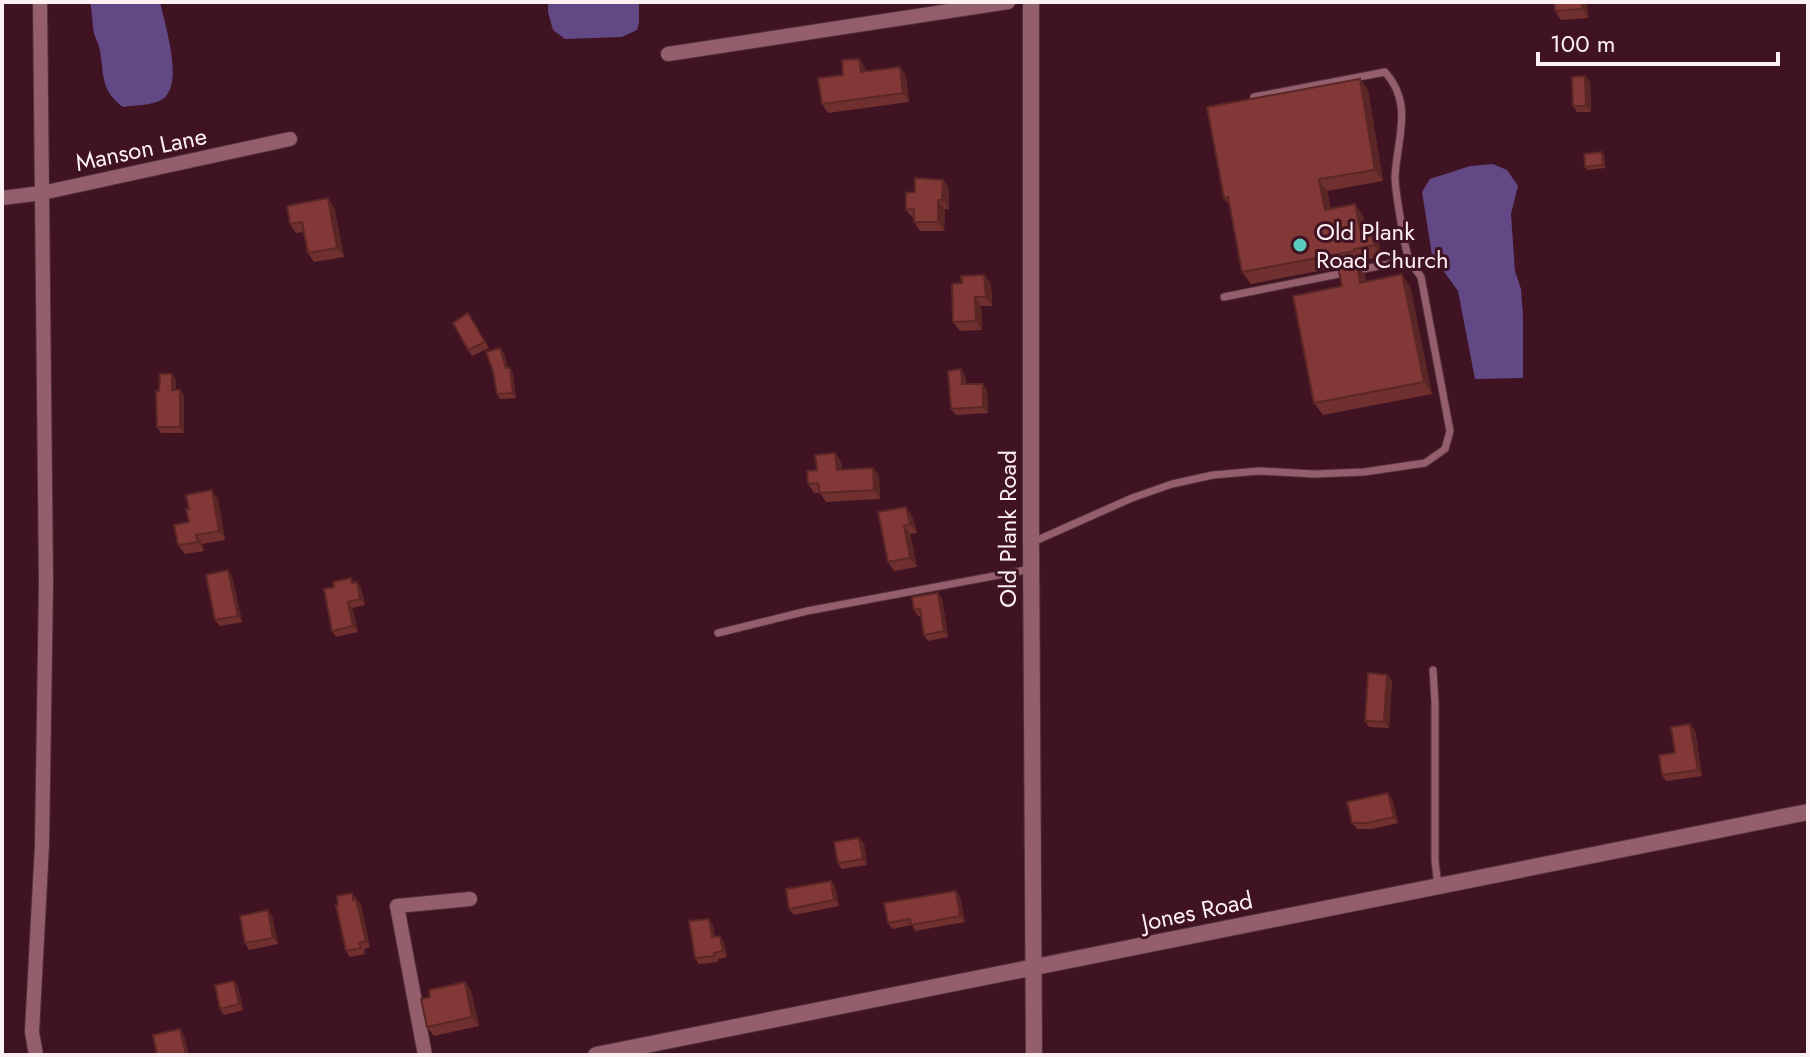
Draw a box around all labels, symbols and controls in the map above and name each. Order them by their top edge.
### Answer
scale bar [1538,16,1778,66]
text: 100 m [1550,26,1616,61]
street label: Manson Lane [72,118,210,180]
place label: Old Plank Road Church [1316,214,1449,277]
marker: Old Plank Road Church [1291,236,1309,254]
street label: Old Plank Road [990,450,1025,608]
street label: Jones Road [1135,882,1256,940]

